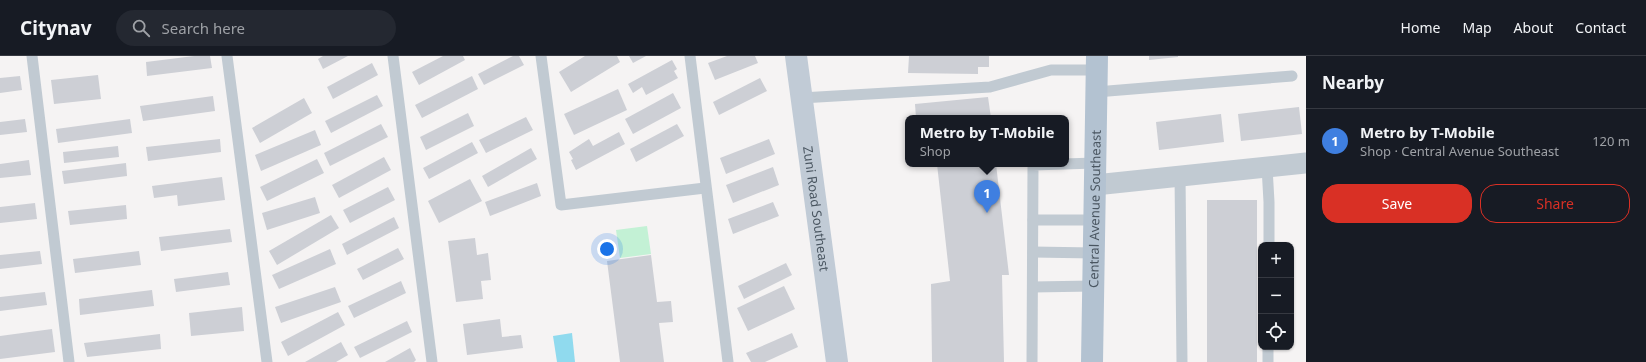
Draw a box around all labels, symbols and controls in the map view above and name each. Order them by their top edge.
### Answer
search box [116,10,396,46]
text: Citynav [20,15,92,41]
icon: search [130,17,152,39]
text: Search here [162,18,245,38]
text: Home [1401,18,1440,37]
text: Map [1462,18,1492,37]
text: About [1514,18,1553,37]
text: Contact [1575,18,1626,37]
text: Nearby [1322,71,1384,94]
popup [905,115,1069,167]
text: Metro by T-Mobile [920,122,1054,142]
text: Metro by T-Mobile [1360,122,1495,142]
street label: Central Avenue Southeast [1084,130,1105,288]
text: 1 [1331,132,1339,150]
text: 120 m [1592,132,1630,150]
text: Shop [920,142,951,160]
text: Shop · Central Avenue Southeast [1360,142,1559,160]
street label: Zuni Road Southeast [799,145,834,273]
pin: 1 [974,180,1000,213]
button: Save [1322,184,1472,223]
button: Share [1480,184,1630,223]
your location [597,239,617,259]
map controls [1258,242,1294,350]
button: + [1258,242,1294,278]
button: − [1258,278,1294,314]
button: locate [1258,314,1294,350]

